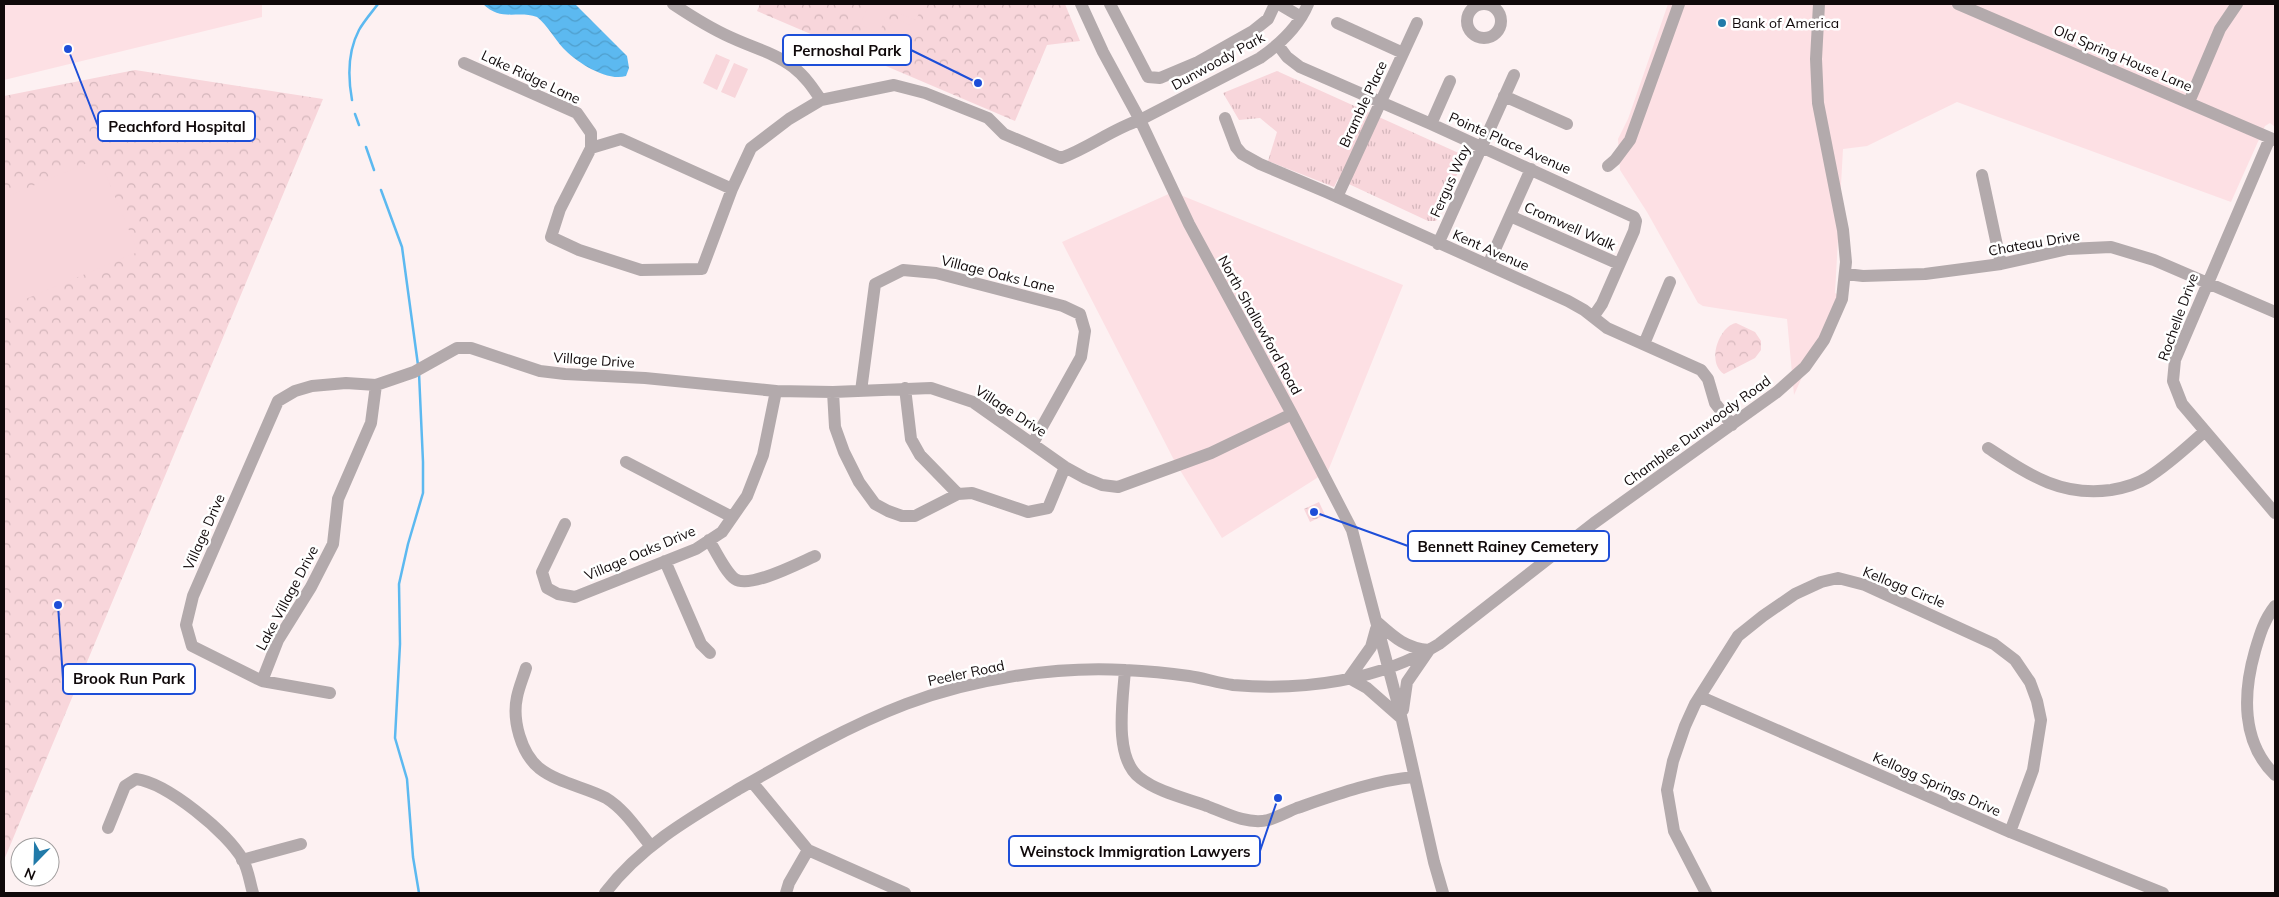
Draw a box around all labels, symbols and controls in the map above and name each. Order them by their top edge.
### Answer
place label: Bank of America [1732,14,1839,32]
marker: Bank of America [1716,17,1728,29]
street label: Old Spring House Lane [2051,21,2195,95]
street label: Dunwoody Park [1168,28,1268,94]
callout: Pernoshal Park [783,35,911,65]
text: Pernoshal Park [793,41,902,60]
street label: Lake Ridge Lane [479,46,583,108]
street label: Bramble Place [1335,58,1391,150]
street label: Pointe Place Avenue [1446,108,1574,178]
callout: Peachford Hospital [98,111,255,141]
text: Peachford Hospital [108,117,246,136]
street label: Fergus Way [1426,141,1474,220]
street label: Cromwell Walk [1521,198,1619,255]
street label: Kent Avenue [1450,225,1532,275]
street label: Chateau Drive [1987,226,2081,260]
street label: Village Oaks Lane [939,251,1057,297]
street label: North Shallowford Road [1214,252,1306,398]
street label: Rochelle Drive [2154,271,2202,363]
street label: Village Drive [553,348,635,372]
street label: Chamblee Dunwoody Road [1620,372,1774,490]
street label: Village Drive [972,381,1050,441]
street label: Village Drive [179,491,229,573]
street label: Village Oaks Drive [582,522,698,584]
callout: Bennett Rainey Cemetery [1408,531,1609,561]
text: Bennett Rainey Cemetery [1418,537,1599,556]
street label: Lake Village Drive [252,543,322,653]
street label: Kellogg Circle [1860,562,1948,612]
street label: Peeler Road [926,656,1006,690]
callout: Brook Run Park [63,664,195,694]
text: Brook Run Park [73,669,186,688]
street label: Kellogg Springs Drive [1870,748,2004,820]
callout: Weinstock Immigration Lawyers [1009,836,1260,866]
north arrow [10,837,60,887]
text: Weinstock Immigration Lawyers [1020,842,1250,861]
text: N [22,864,38,884]

